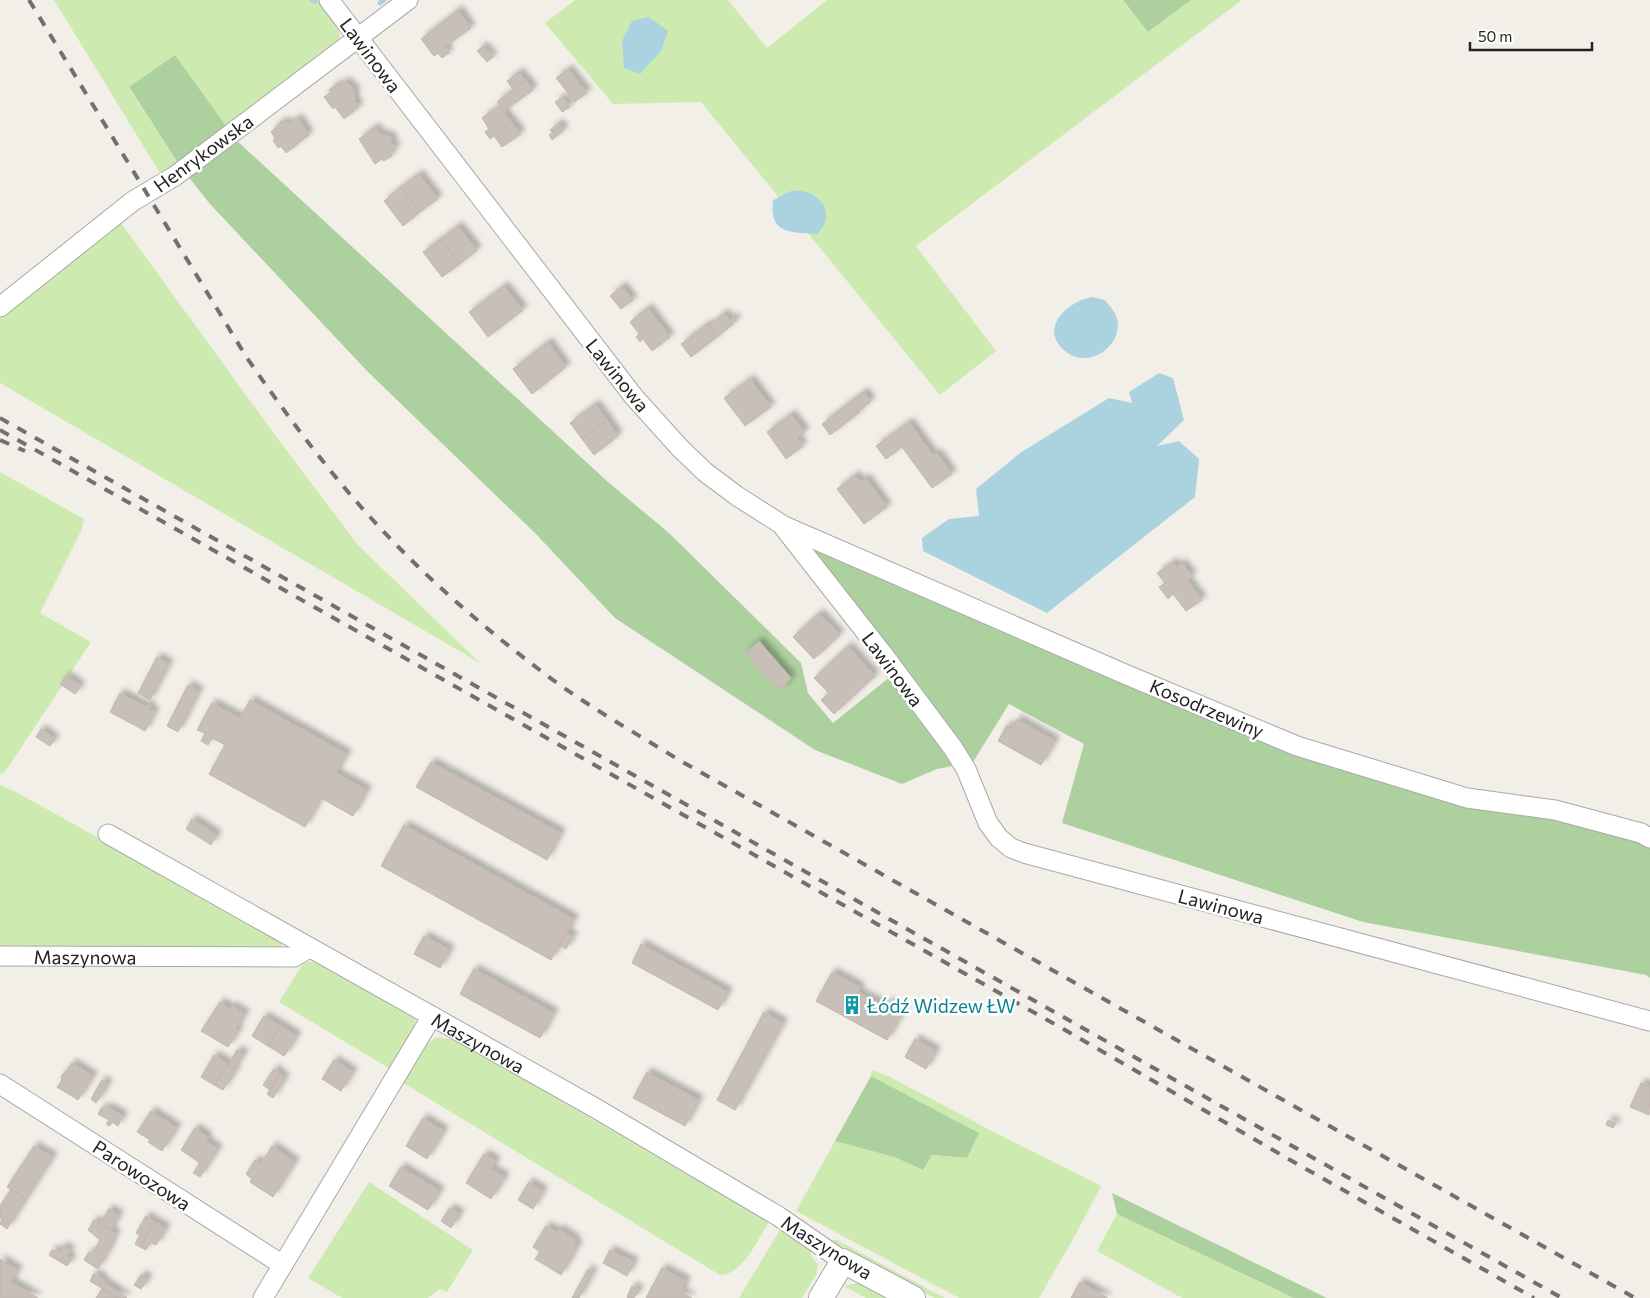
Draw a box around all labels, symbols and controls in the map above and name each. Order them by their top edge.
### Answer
street label: Lawinowa [335,13,407,97]
scale bar [1470,20,1592,52]
text: 50 m [1478,27,1512,45]
street label: Henrykowska [149,109,257,197]
street label: Lawinowa [582,334,654,416]
street label: Lawinowa [857,627,929,711]
street label: Kosodrzewiny [1147,674,1268,742]
street label: Lawinowa [1176,884,1266,928]
street label: Maszynowa [34,945,136,968]
building icon: Łódź Widzew ŁW [841,994,863,1016]
place label: Łódź Widzew ŁW [866,994,1016,1017]
street label: Maszynowa [428,1007,529,1078]
street label: Parowozowa [89,1135,195,1215]
street label: Maszynowa [777,1210,877,1284]

